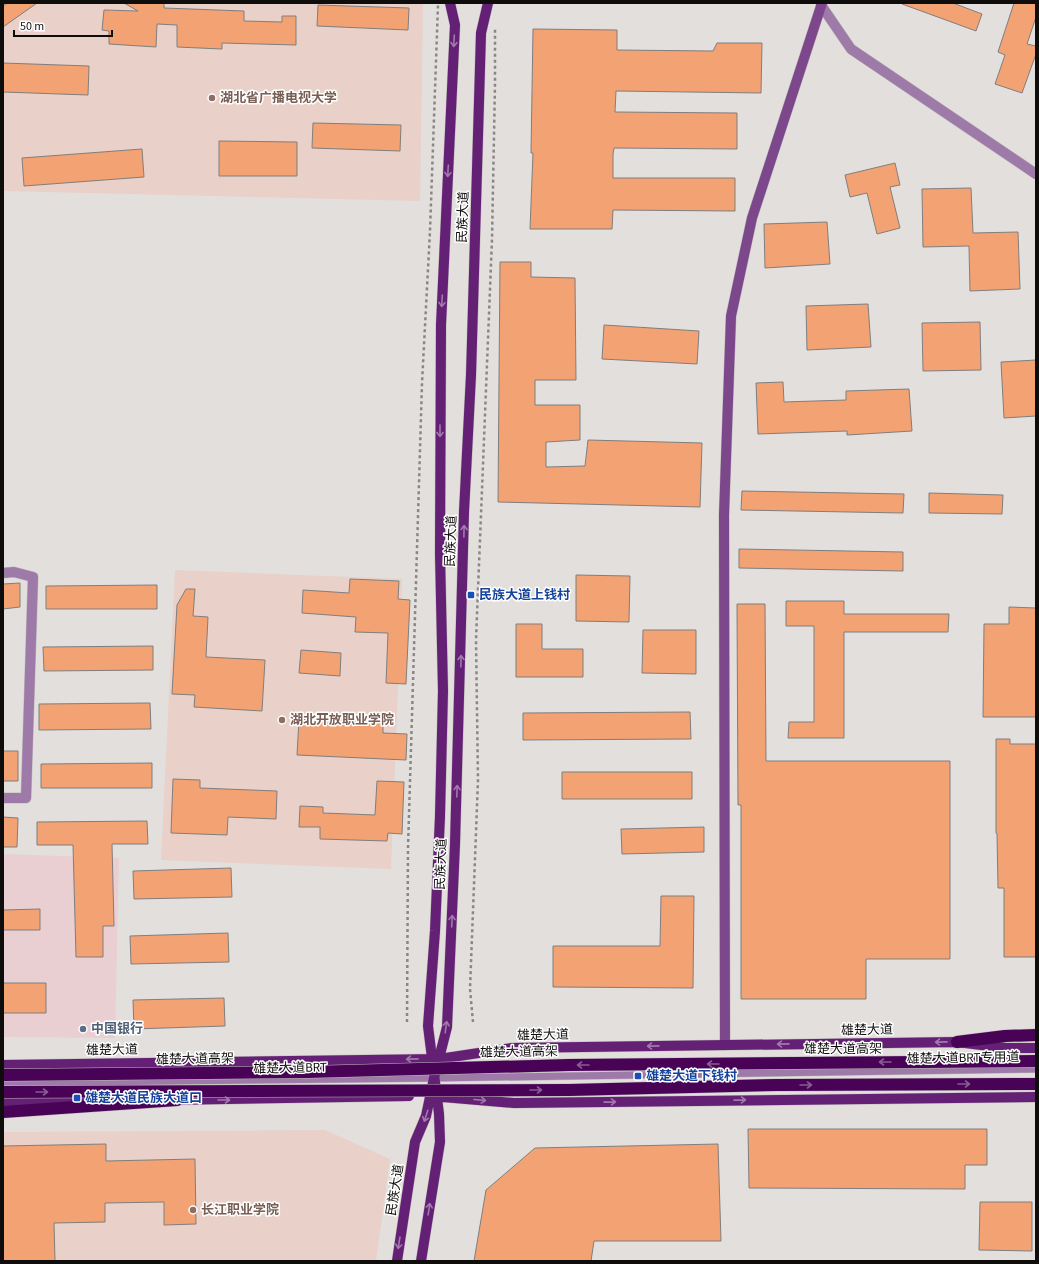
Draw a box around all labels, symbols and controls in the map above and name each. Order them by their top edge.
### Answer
scale bar [14,12,112,38]
text: 50 m [20,18,44,35]
one-way arrow [451,34,458,47]
place label: 湖北省广播电视大学 [220,89,337,107]
marker: 湖北省广播电视大学 [207,93,217,103]
one-way arrow [445,164,452,177]
street label: 民族大道 [453,191,473,243]
one-way arrow [439,294,446,307]
one-way arrow [436,424,444,437]
street label: 民族大道 [441,515,461,567]
one-way arrow [460,525,468,538]
place label: 民族大道上钱村 [479,586,570,604]
marker: 民族大道上钱村 [466,590,476,600]
one-way arrow [457,655,465,668]
place label: 湖北开放职业学院 [290,711,394,729]
marker: 湖北开放职业学院 [277,715,287,725]
one-way arrow [453,785,460,798]
street label: 民族大道 [431,838,451,890]
one-way arrow [448,915,455,928]
place label: 中国银行 [91,1020,143,1038]
one-way arrow [442,1021,450,1034]
street label: 雄楚大道 [841,1021,893,1039]
marker: 中国银行 [78,1024,88,1034]
street label: 雄楚大道 [517,1026,569,1044]
one-way arrow [935,1038,948,1046]
one-way arrow [777,1040,790,1048]
street label: 雄楚大道高架 [804,1040,882,1058]
street label: 雄楚大道 [86,1041,138,1059]
street label: 雄楚大道高架 [480,1042,558,1062]
one-way arrow [647,1042,660,1050]
street label: 雄楚大道BRT专用道 [906,1048,1020,1068]
street label: 雄楚大道高架 [156,1049,234,1069]
one-way arrow [406,1055,419,1063]
street label: 雄楚大道BRT [253,1058,327,1078]
one-way arrow [879,1058,892,1066]
one-way arrow [707,1060,720,1068]
one-way arrow [577,1061,590,1069]
place label: 雄楚大道下钱村 [646,1067,737,1085]
marker: 雄楚大道下钱村 [633,1071,643,1081]
one-way arrow [957,1080,970,1088]
one-way arrow [799,1081,812,1089]
one-way arrow [529,1086,542,1094]
one-way arrow [35,1088,48,1096]
place label: 雄楚大道民族大道口 [85,1089,202,1107]
marker: 雄楚大道民族大道口 [72,1093,82,1103]
one-way arrow [217,1096,230,1104]
one-way arrow [473,1096,486,1103]
one-way arrow [733,1097,746,1104]
one-way arrow [603,1098,616,1106]
one-way arrow [421,1110,429,1122]
street label: 民族大道 [382,1163,408,1217]
place label: 长江职业学院 [201,1201,279,1219]
one-way arrow [425,1203,433,1216]
marker: 长江职业学院 [188,1205,198,1215]
one-way arrow [395,1236,403,1249]

